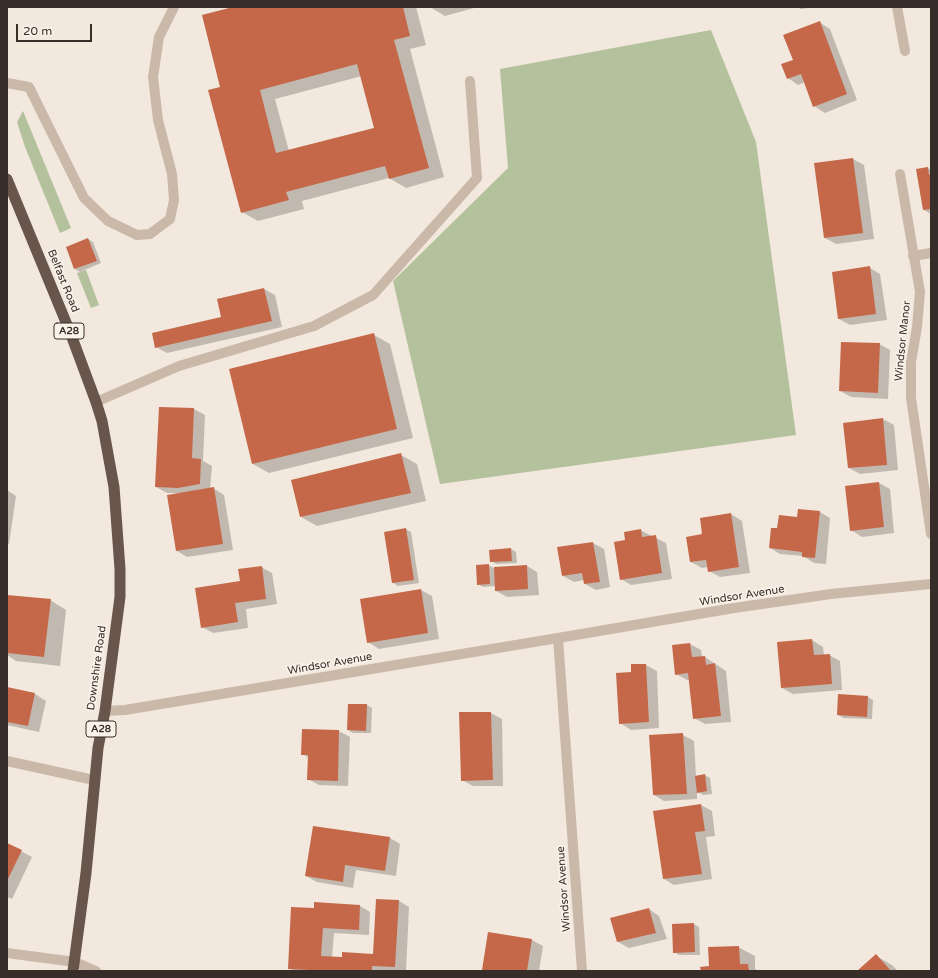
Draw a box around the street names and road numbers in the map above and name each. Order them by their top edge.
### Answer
street label: Belfast Road [44,248,82,314]
street label: Windsor Manor [892,300,914,382]
road number: A28 [54,323,84,339]
street label: Windsor Avenue [699,583,785,609]
street label: Downshire Road [85,625,109,711]
street label: Windsor Avenue [287,650,373,678]
road number: A28 [86,721,116,737]
street label: Windsor Avenue [554,846,574,932]

